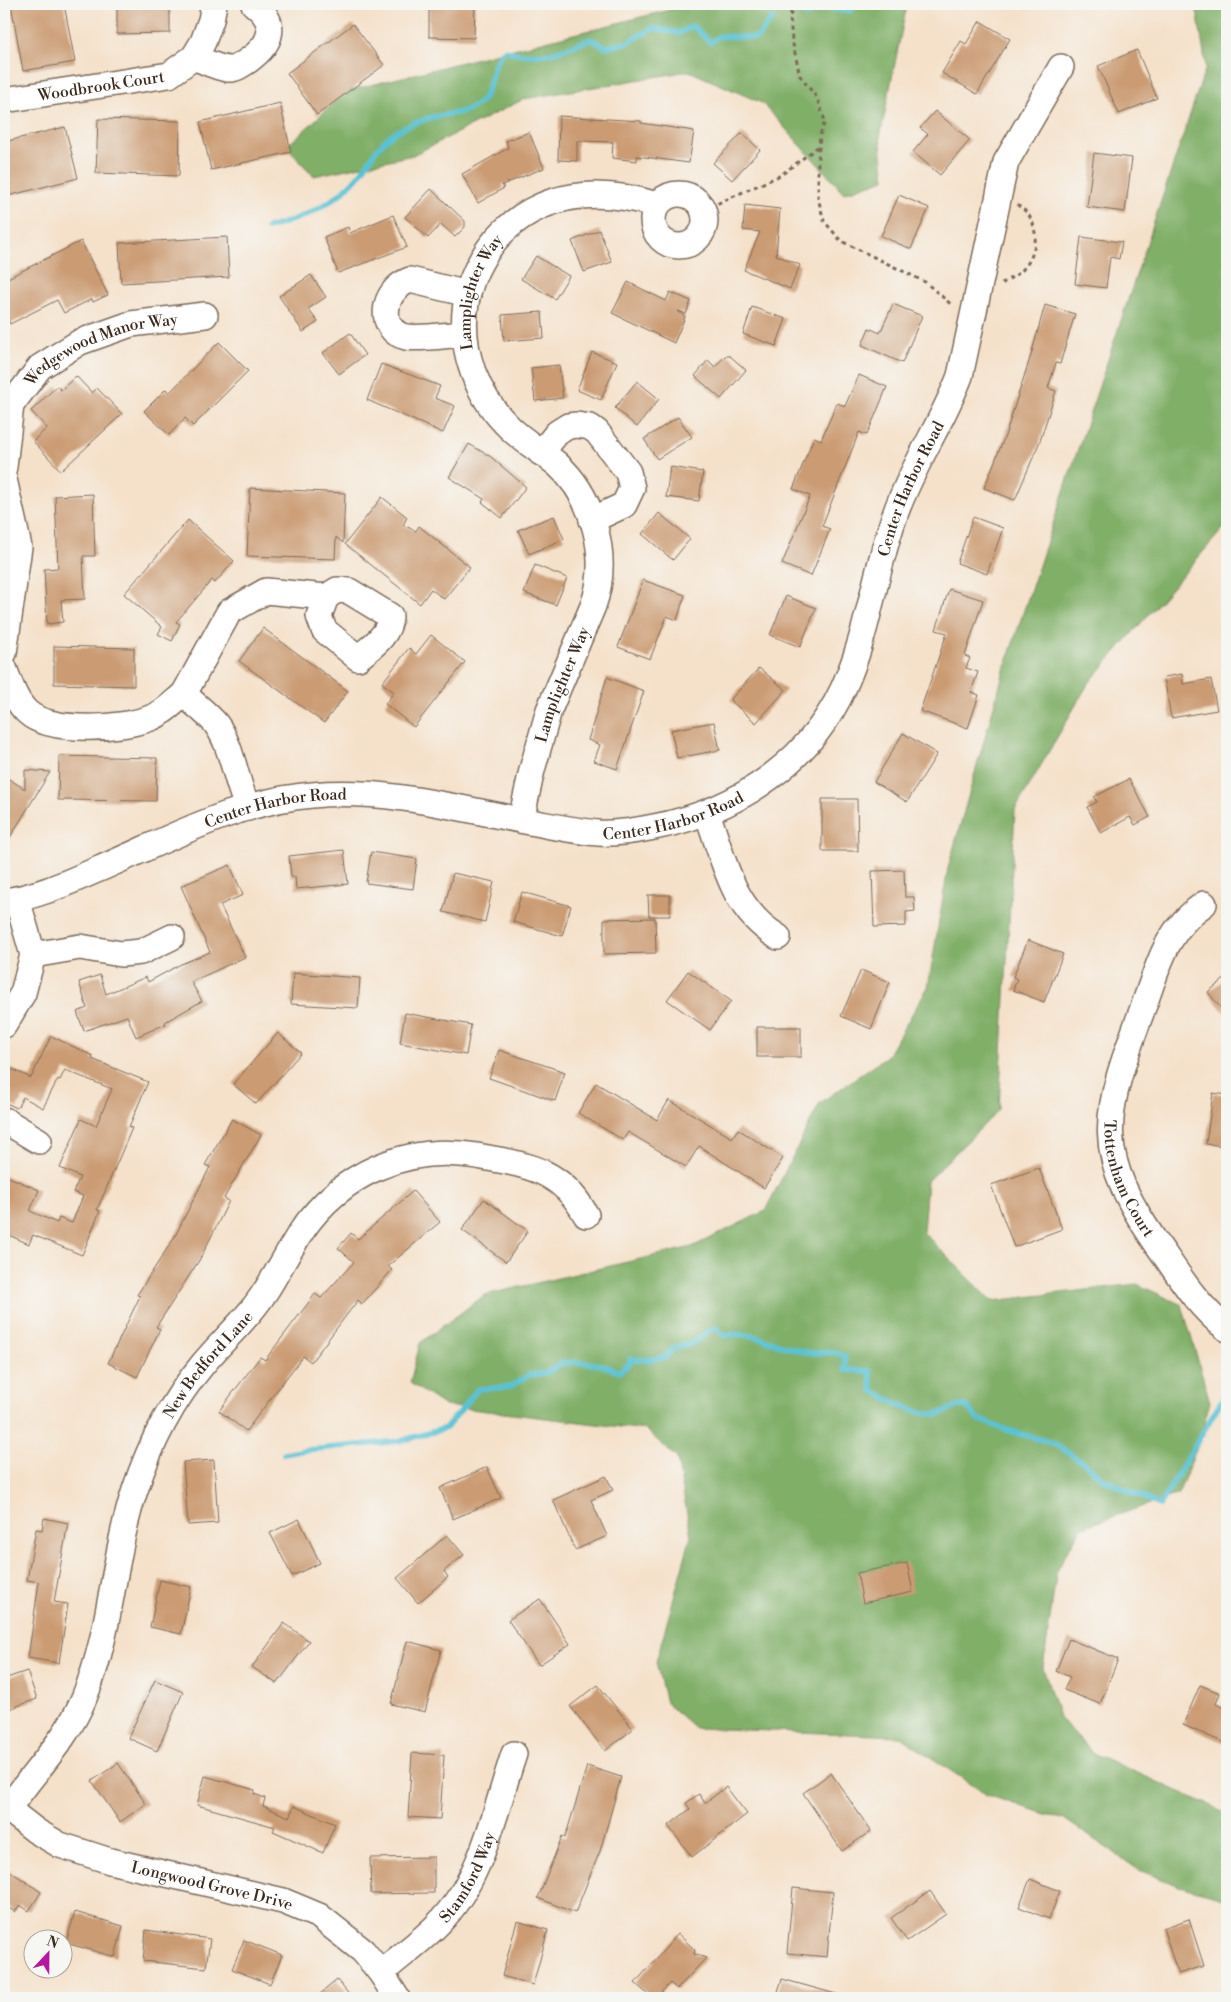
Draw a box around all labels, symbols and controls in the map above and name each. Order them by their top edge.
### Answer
street label: Woodbrook Court [35,67,166,106]
street label: Lamplighter Way [455,230,507,352]
street label: Wedgewood Manor Way [20,309,179,391]
street label: Center Harbor Road [874,418,949,559]
street label: Lamplighter Way [531,624,594,745]
street label: Center Harbor Road [202,785,347,833]
street label: Center Harbor Road [602,787,747,844]
street label: Tottenham Court [1099,1119,1158,1241]
street label: New Bedford Lane [159,1307,258,1422]
street label: Stamford Way [435,1829,500,1927]
street label: Longwood Grove Drive [129,1857,296,1915]
north arrow [22,1930,72,1980]
text: N [44,1932,61,1953]

